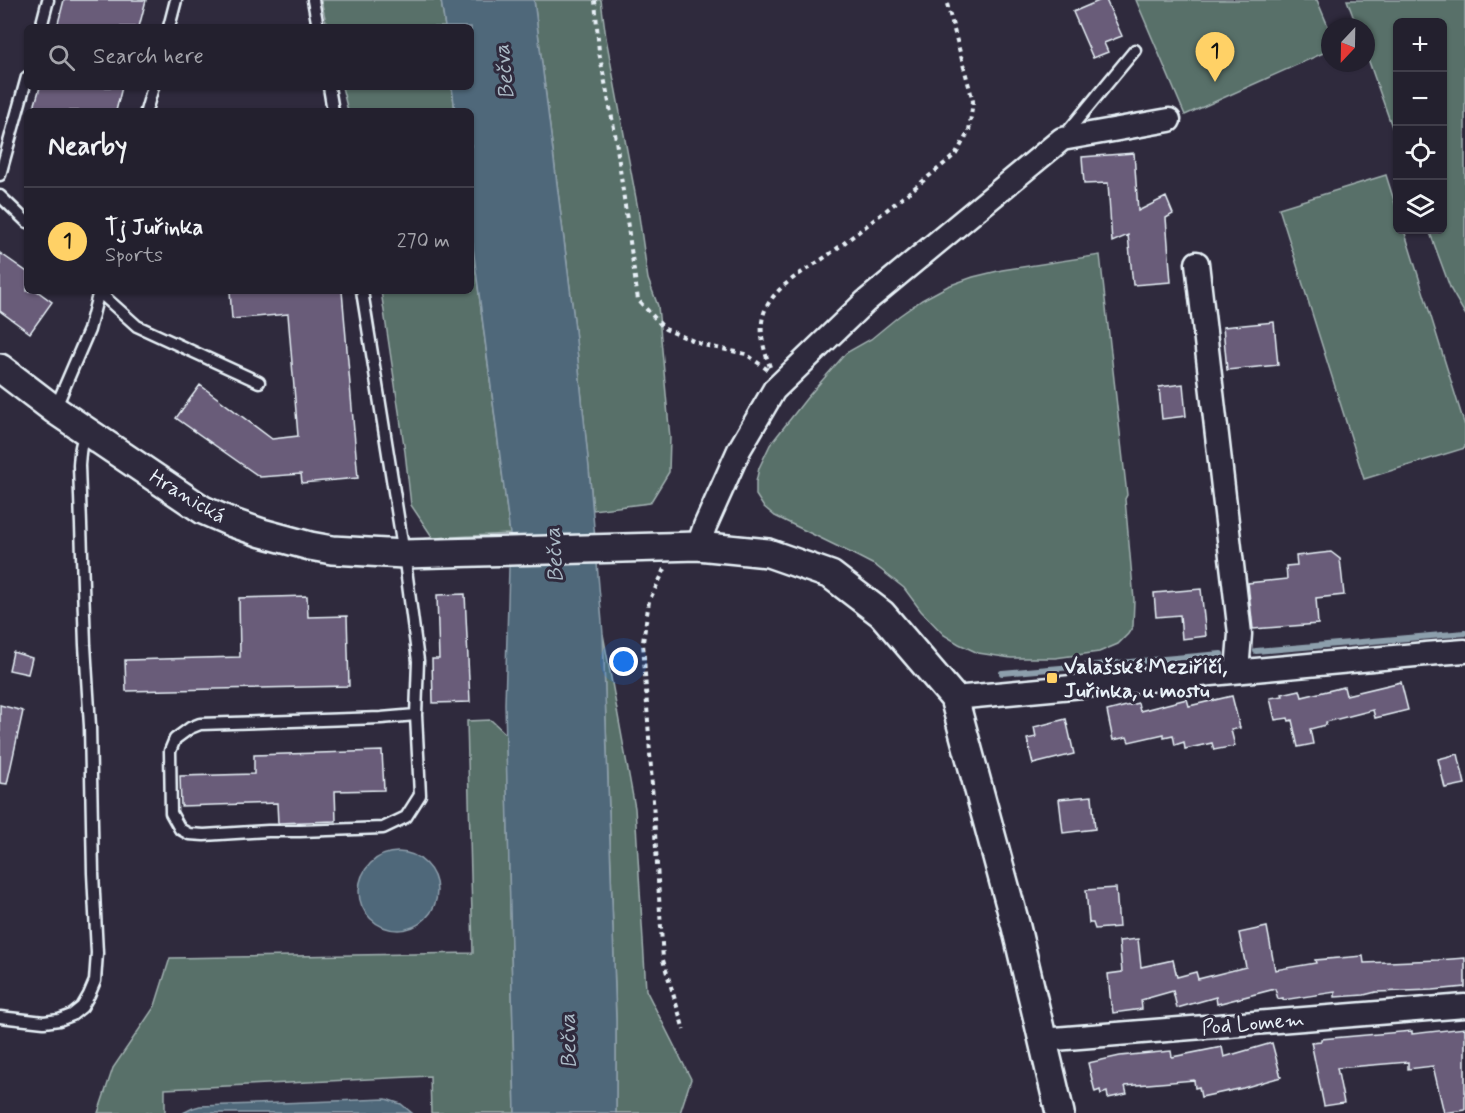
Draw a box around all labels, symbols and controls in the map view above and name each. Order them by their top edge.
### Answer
north arrow [1321,18,1375,72]
map controls [1393,18,1447,234]
button: + [1393,18,1447,72]
search box [24,24,474,90]
pin: 1 [1196,32,1234,82]
icon: search [45,41,78,74]
text: Search here [93,43,204,71]
water label: Bečva [488,43,522,101]
button: − [1393,72,1447,126]
button: locate [1393,126,1447,180]
text: Nearby [48,130,127,164]
button: layers [1393,180,1447,234]
text: Tj Juřinka [105,214,203,242]
text: 1 [63,228,72,255]
text: 270 m [397,228,450,255]
text: Sports [105,242,163,269]
street label: Hranická [144,463,231,531]
water label: Bečva [539,526,571,583]
your location [609,647,638,676]
place label: Valašské Meziříčí, Juřinka, u mostu [1064,653,1228,705]
marker: Valašské Meziříčí, Juřinka, u mostu [1045,671,1059,685]
street label: Pod Lomem [1201,1006,1306,1042]
water label: Bečva [554,1013,584,1069]

